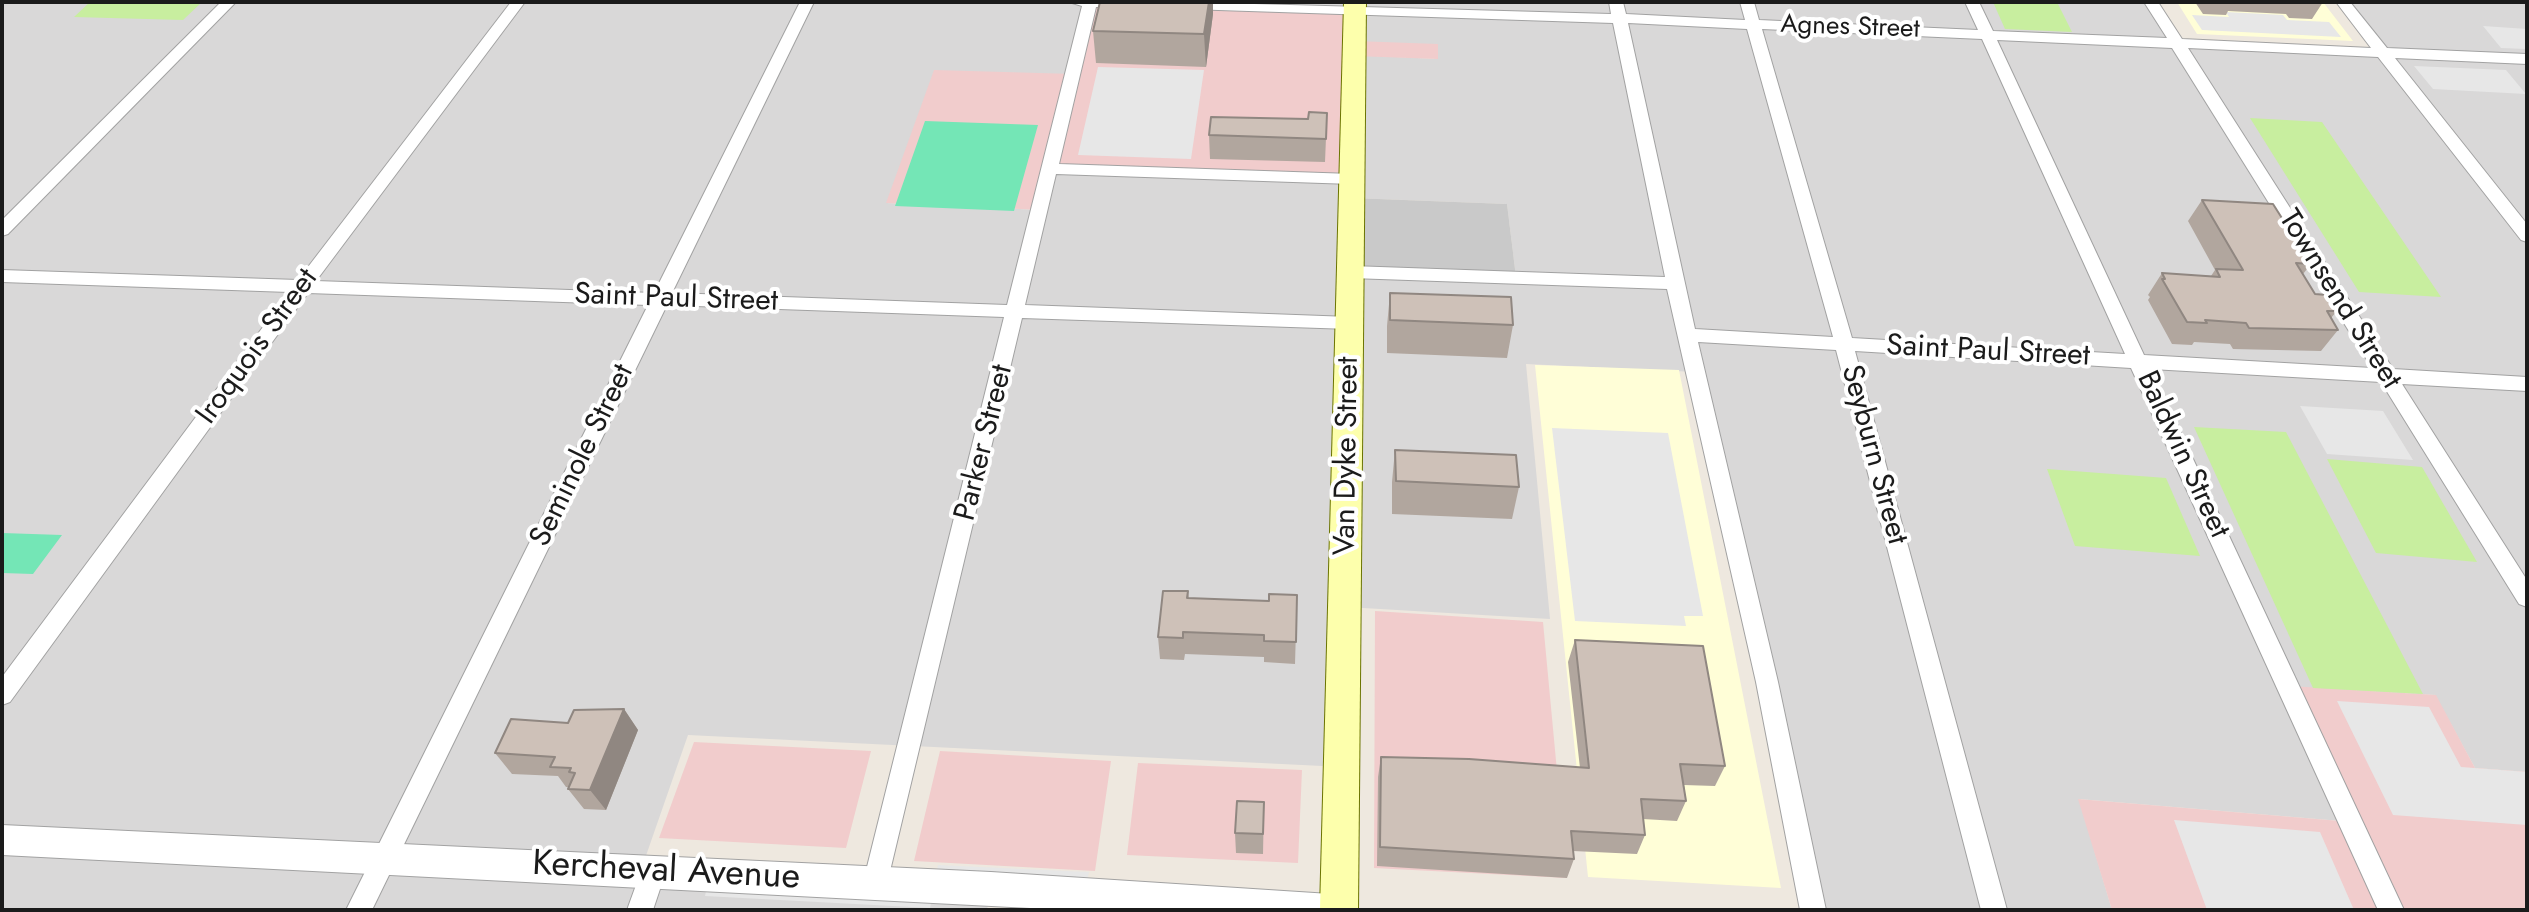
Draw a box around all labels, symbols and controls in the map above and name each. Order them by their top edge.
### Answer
street label: Agnes Street [1780,10,1920,46]
street label: Townsend Street [2270,204,2408,396]
street label: Iroquois Street [190,262,326,432]
street label: Saint Paul Street [574,277,778,321]
street label: Saint Paul Street [1885,329,2091,375]
street label: Van Dyke Street [1328,356,1368,556]
street label: Seminole Street [523,359,643,553]
street label: Parker Street [948,361,1022,525]
street label: Seyburn Street [1832,361,1914,549]
street label: Baldwin Street [2128,366,2236,544]
street label: Kercheval Avenue [531,843,801,901]

